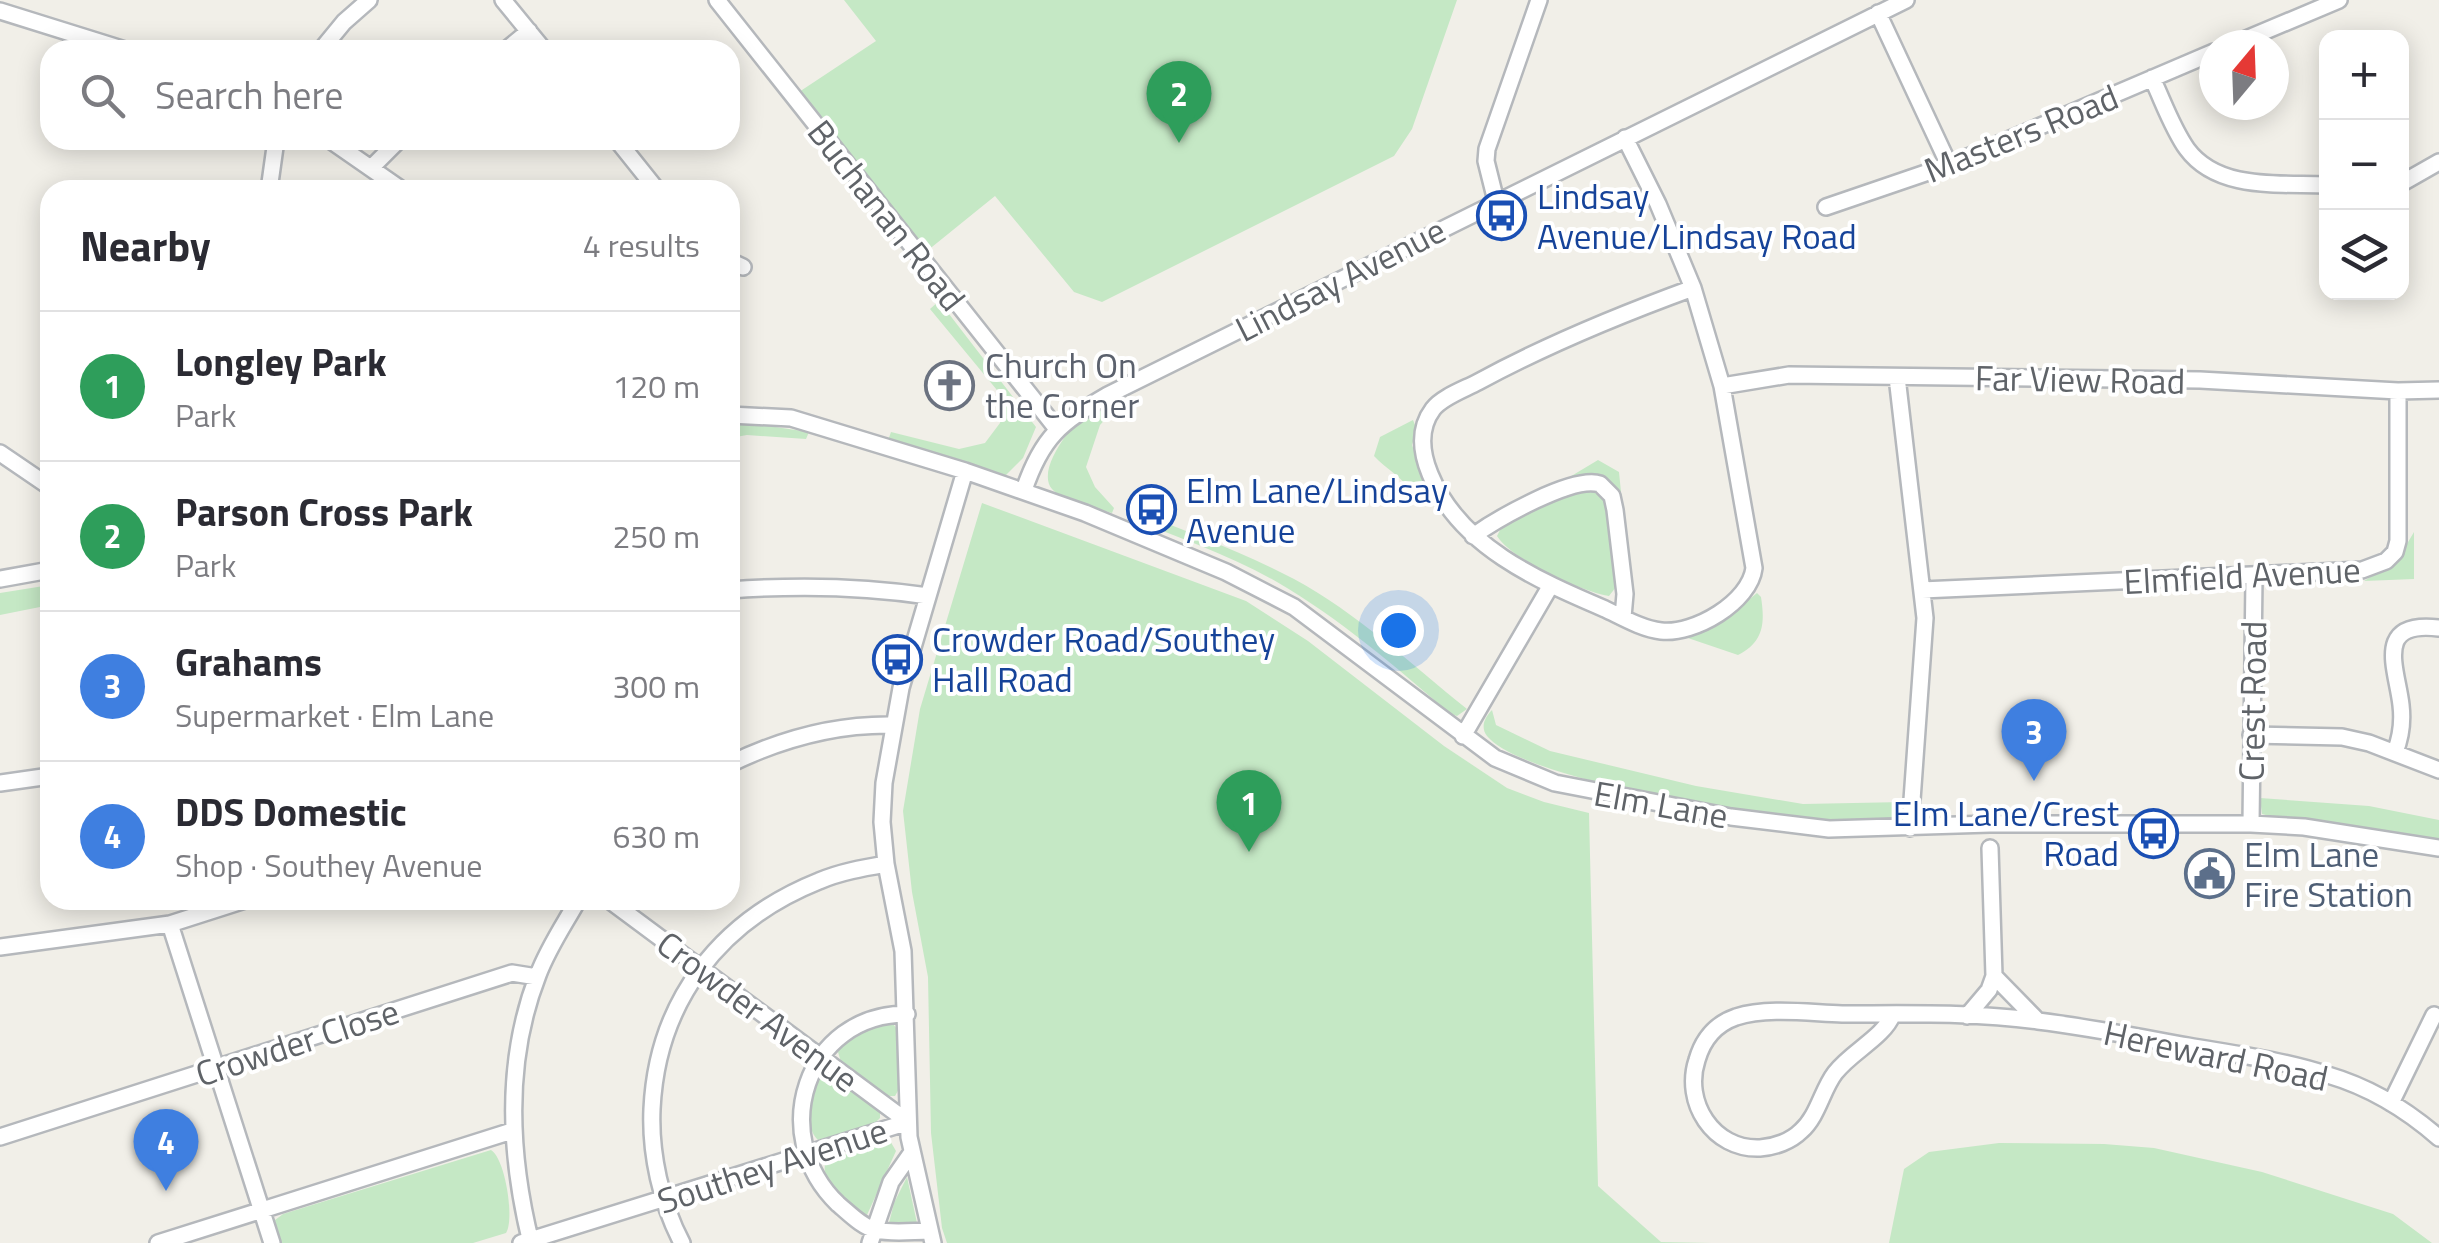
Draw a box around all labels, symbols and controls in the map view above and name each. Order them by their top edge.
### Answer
north arrow [2199,30,2289,120]
map controls [2319,30,2409,300]
button: + [2319,30,2409,120]
search box [40,40,740,150]
pin: 2 [1146,61,1212,143]
text: Search here [155,66,343,124]
icon: search [75,68,130,123]
street label: Masters Road [1916,70,2126,196]
street label: Buchanan Road [795,108,979,322]
button: − [2319,120,2409,210]
place label: Lindsay Avenue/Lindsay Road [1537,169,1857,263]
bus stop icon: Lindsay Avenue/Lindsay Road [1476,190,1528,242]
street label: Lindsay Avenue [1226,203,1454,355]
button: layers [2319,210,2409,300]
text: Nearby [80,213,211,277]
text: 4 results [583,221,700,269]
text: Longley Park [175,333,386,391]
place label: Church On the Corner [985,338,1139,432]
street label: Far View Road [1974,350,2186,408]
church icon: Church On the Corner [924,359,976,411]
text: 1 [104,362,121,410]
text: 120 m [612,362,700,410]
text: Park [175,391,236,439]
place label: Elm Lane/Lindsay Avenue [1186,463,1448,557]
text: Parson Cross Park [175,483,473,541]
bus stop icon: Elm Lane/Lindsay Avenue [1125,484,1177,536]
text: 2 [104,512,121,560]
text: 250 m [612,512,700,560]
text: Park [175,541,236,589]
street label: Elmfield Avenue [2122,542,2362,608]
your location [1373,605,1424,656]
place label: Crowder Road/Southey Hall Road [932,612,1275,706]
street label: Crest Road [2224,620,2280,782]
text: Grahams [175,633,322,691]
bus stop icon: Crowder Road/Southey Hall Road [871,633,923,685]
text: 3 [104,662,121,710]
text: 300 m [612,662,700,710]
text: Supermarket · Elm Lane [175,691,494,739]
pin: 3 [2002,698,2066,781]
street label: Elm Lane [1590,766,1732,842]
pin: 1 [1216,770,1282,852]
text: DDS Domestic [175,783,407,841]
place label: Elm Lane/Crest Road [1893,786,2119,880]
bus stop icon: Elm Lane/Crest Road [2128,807,2180,859]
text: 4 [104,812,121,860]
text: 630 m [612,812,700,860]
place label: Elm Lane Fire Station [2244,827,2413,921]
text: Shop · Southey Avenue [175,841,482,889]
public building icon: Elm Lane Fire Station [2183,848,2235,900]
street label: Crowder Avenue [646,917,870,1105]
street label: Crowder Close [188,984,406,1100]
street label: Hereward Road [2099,1005,2333,1105]
street label: Southey Avenue [650,1102,894,1228]
pin: 4 [134,1108,198,1191]

